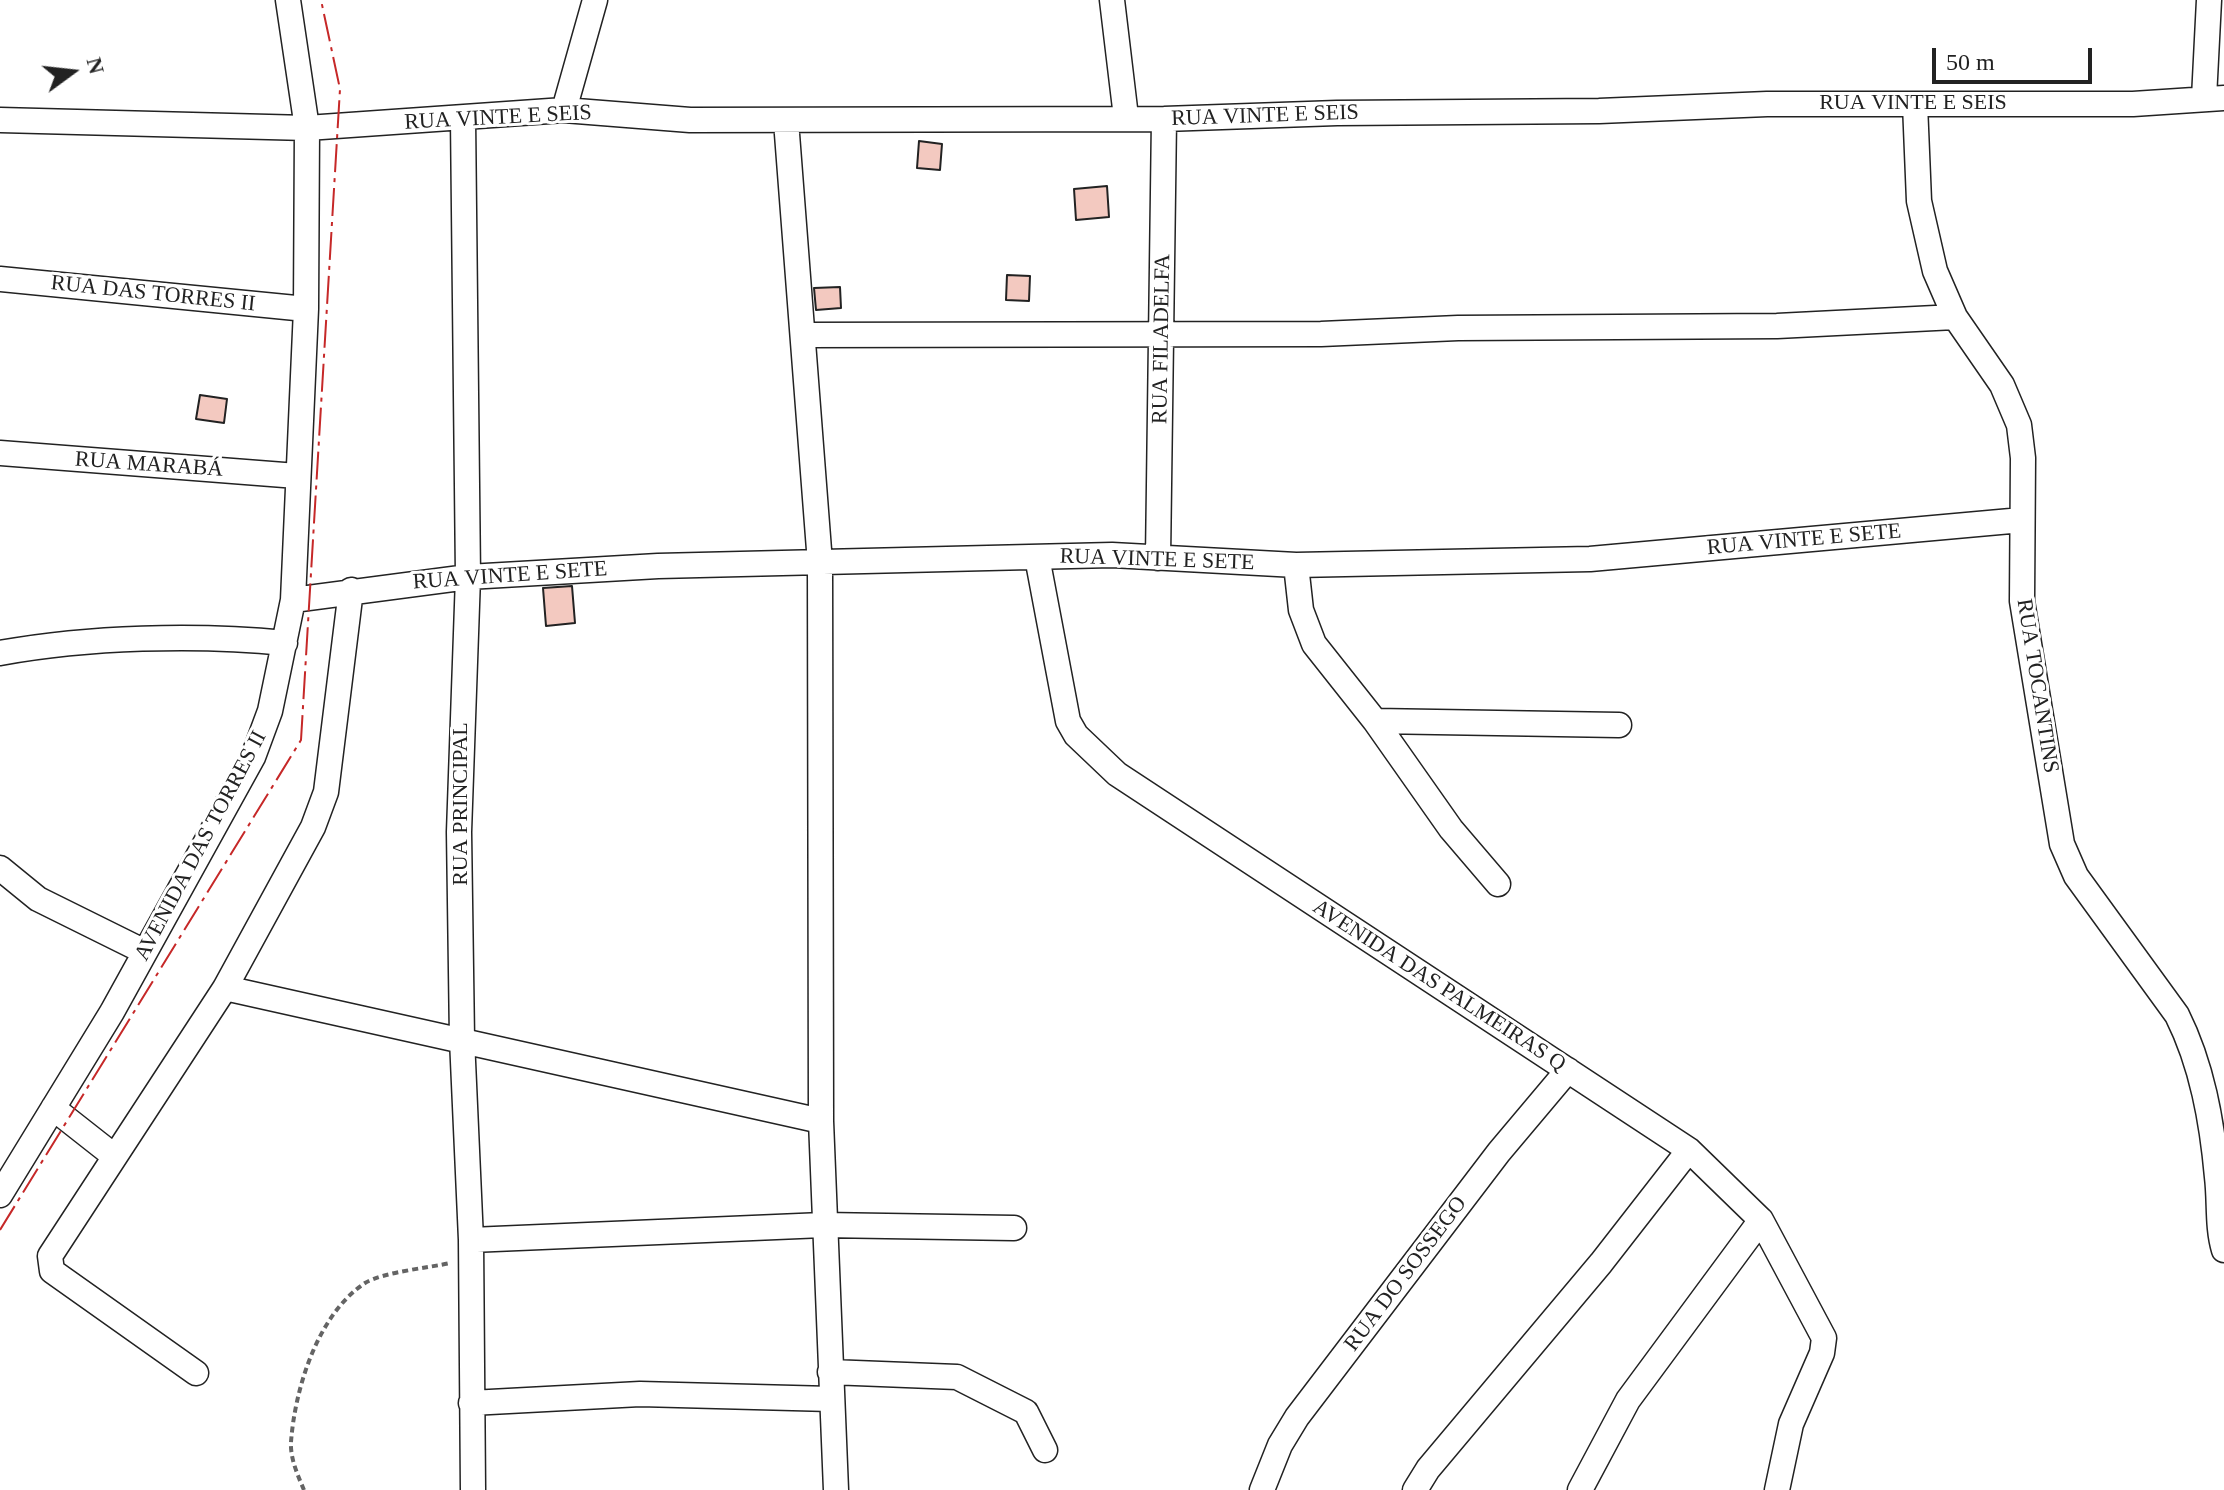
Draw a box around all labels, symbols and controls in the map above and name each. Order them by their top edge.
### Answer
north arrow [32,32,112,112]
scale bar [1936,32,2096,82]
text: 50 m [1946,49,1995,75]
text: N [82,55,110,77]
street label: RUA VINTE E SEIS [1819,90,2007,116]
street label: RUA VINTE E SEIS [404,100,592,136]
street label: RUA VINTE E SEIS [1171,100,1359,132]
street label: RUA FILADELFA [1147,254,1177,424]
street label: RUA DAS TORRES II [49,270,257,318]
street label: RUA MARABÁ [74,447,224,483]
street label: RUA VINTE E SETE [1706,518,1902,562]
street label: RUA VINTE E SETE [1059,543,1255,577]
street label: RUA VINTE E SETE [412,556,608,596]
street label: RUA TOCANTINS [2010,597,2064,775]
street label: RUA PRINCIPAL [448,722,474,886]
street label: AVENIDA DAS TORRES II [129,727,273,965]
street label: AVENIDA DAS PALMEIRAS Q [1308,894,1570,1078]
street label: RUA DO SOSSEGO [1339,1191,1473,1357]

